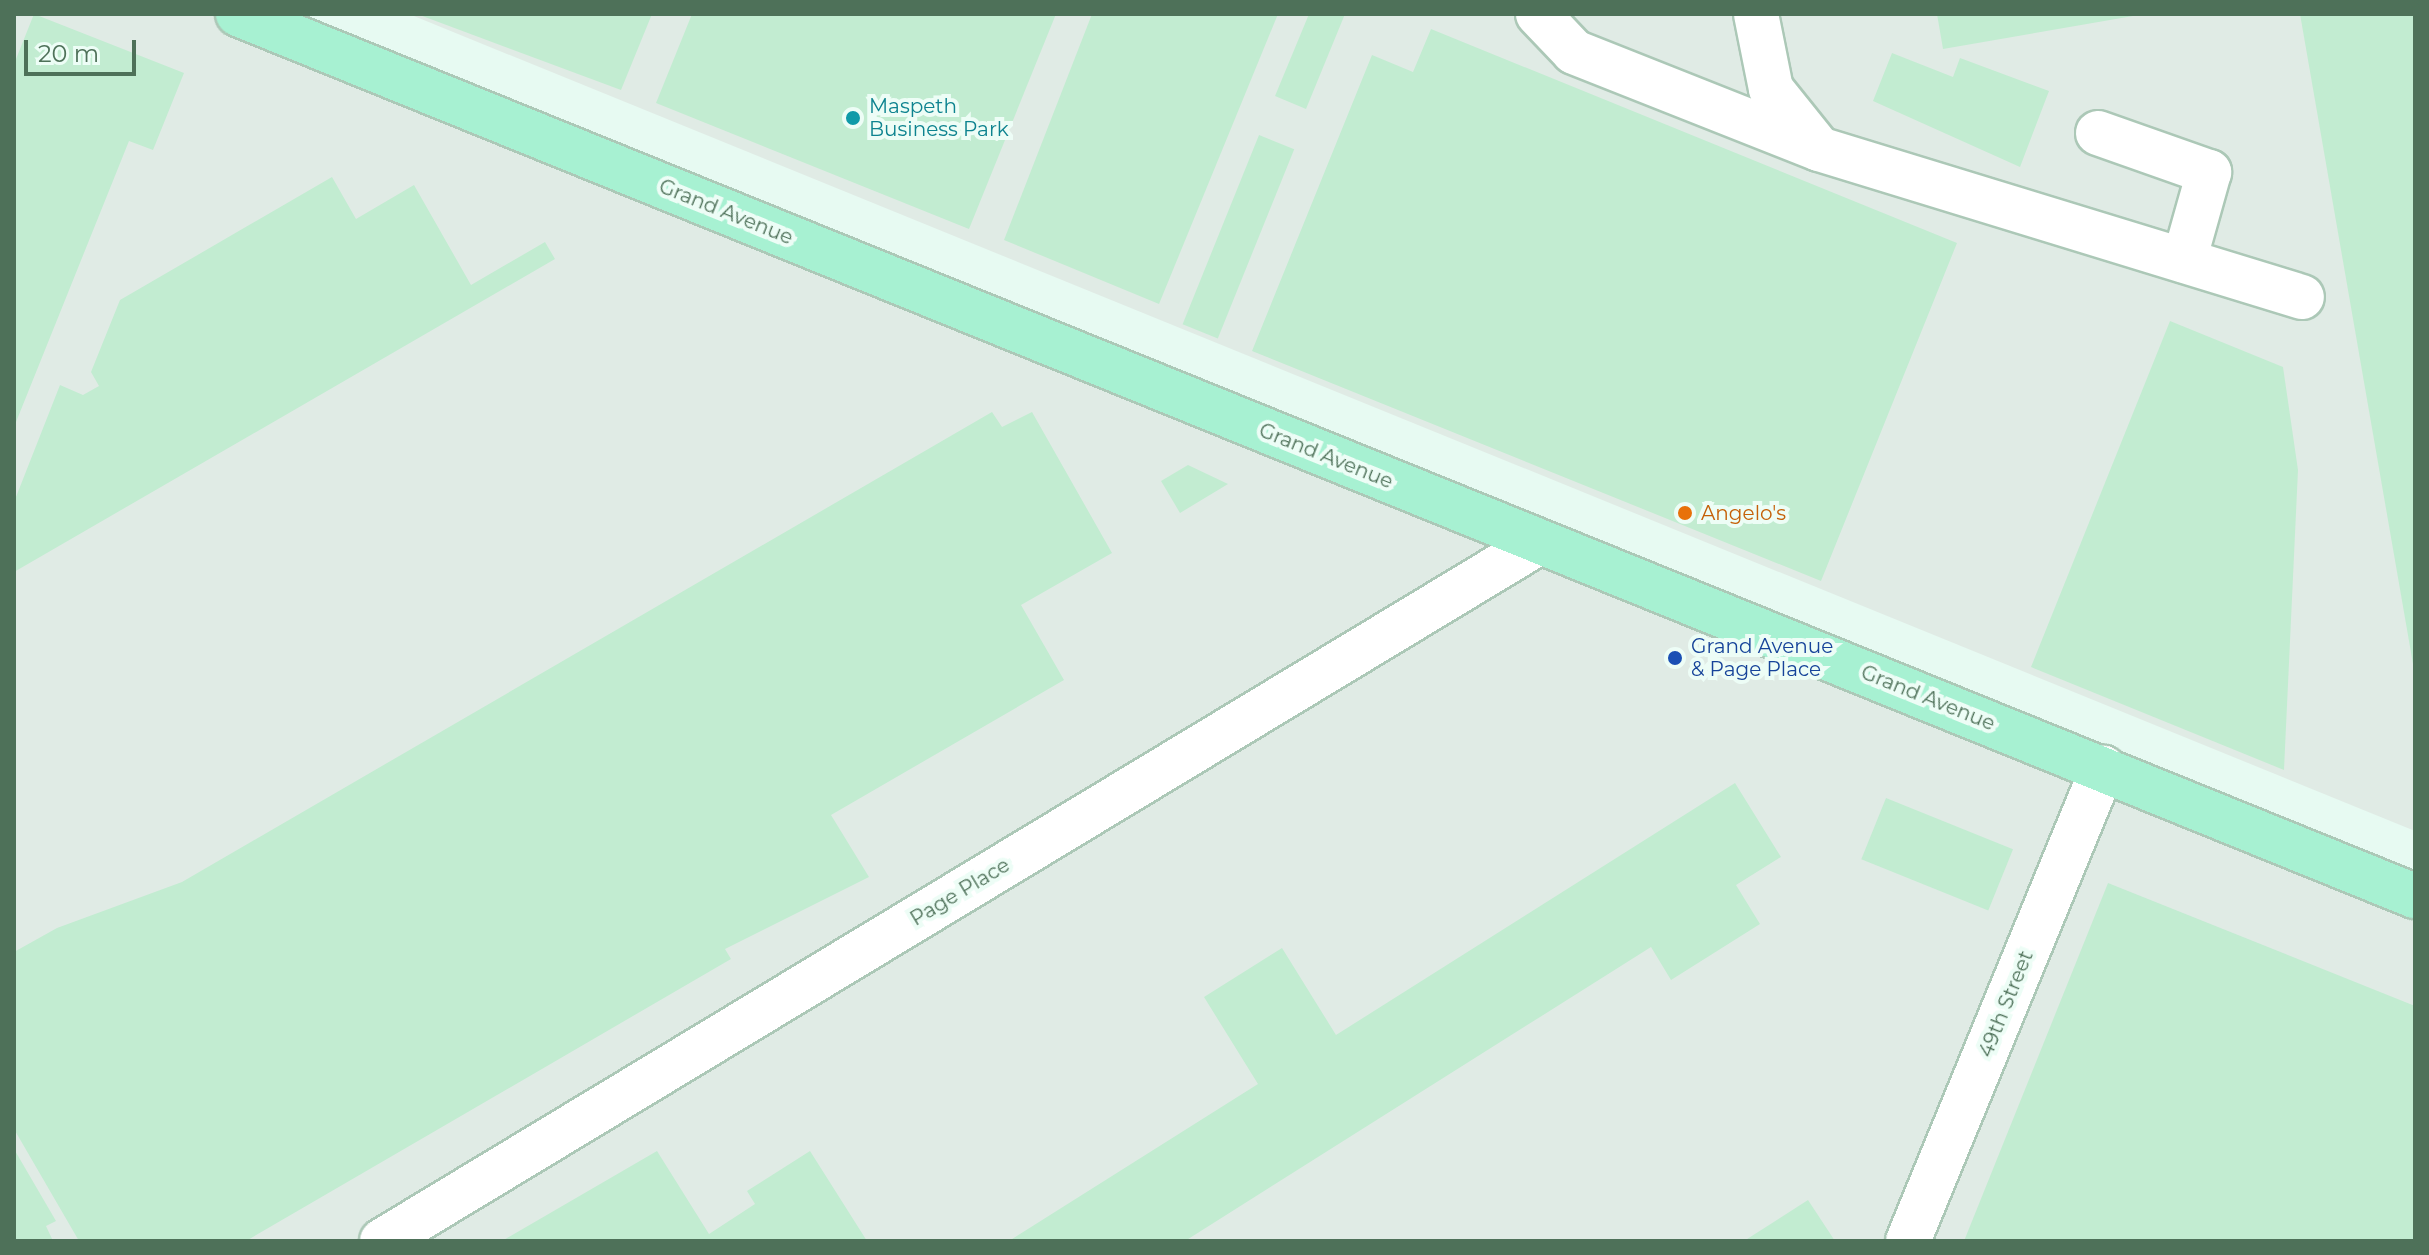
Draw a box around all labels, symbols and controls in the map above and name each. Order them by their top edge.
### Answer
scale bar [28,24,140,74]
text: 20 m [38,39,99,68]
place label: Maspeth Business Park [869,94,1009,141]
marker: Maspeth Business Park [844,109,862,127]
street label: Grand Avenue [656,174,796,250]
street label: Grand Avenue [1256,418,1396,494]
place label: Angelo's [1701,501,1786,525]
marker: Angelo's [1676,504,1694,522]
place label: Grand Avenue & Page Place [1691,634,1833,681]
marker: Grand Avenue & Page Place [1666,649,1684,667]
street label: Grand Avenue [1858,660,1998,736]
street label: Page Place [906,853,1014,931]
street label: 49th Street [1974,947,2038,1061]

